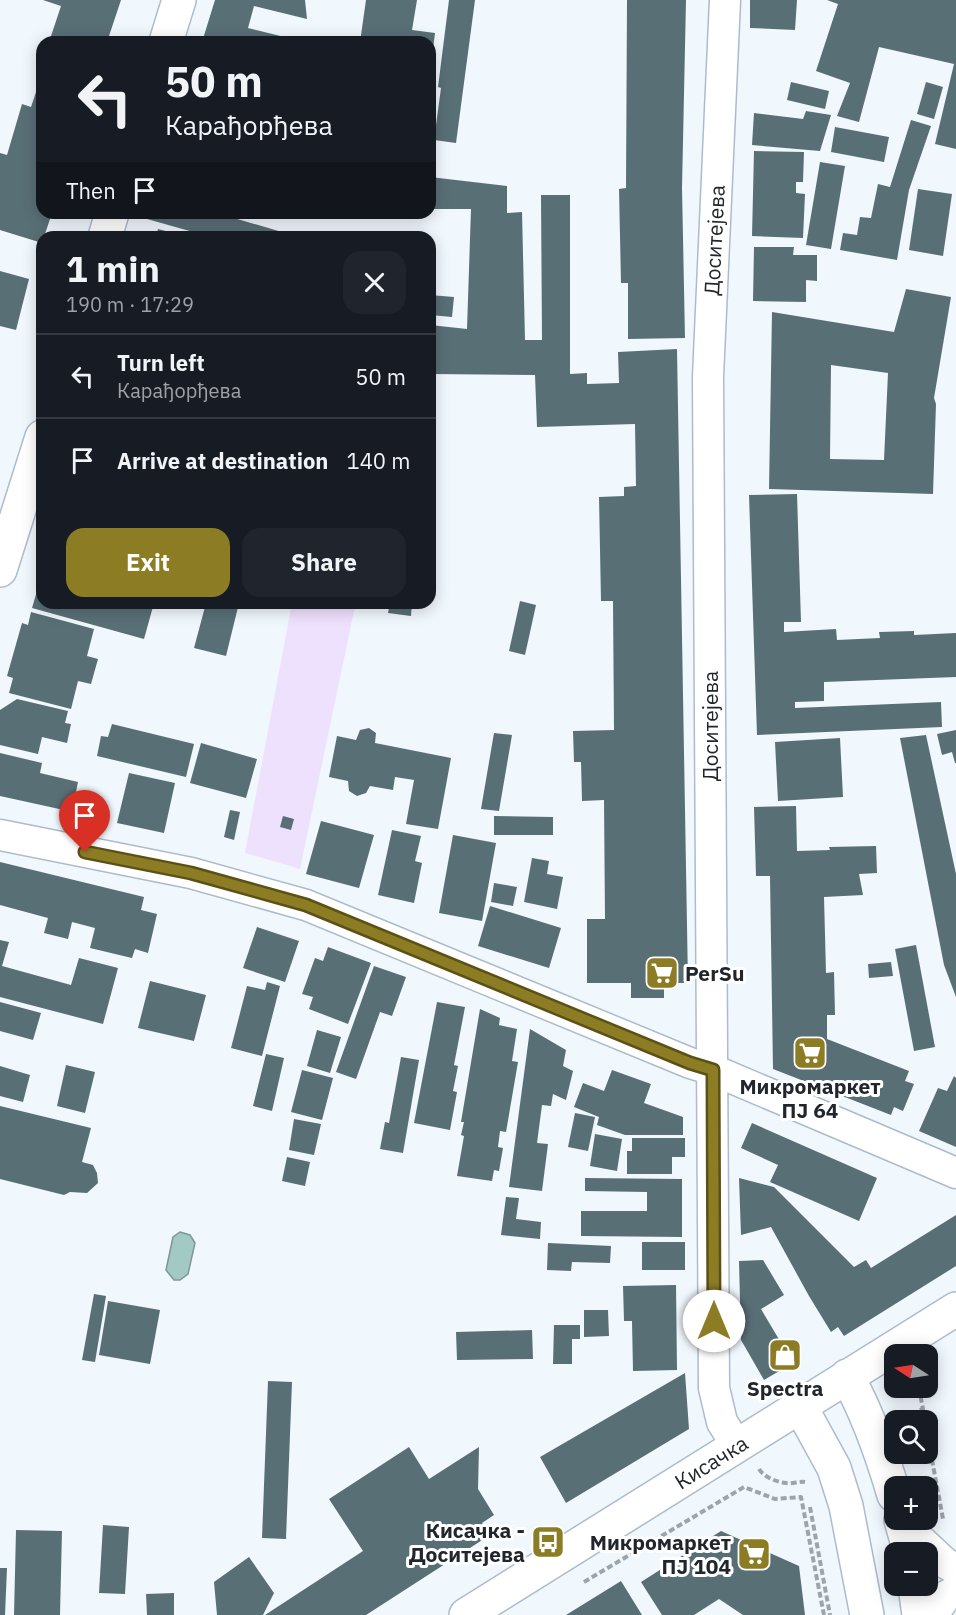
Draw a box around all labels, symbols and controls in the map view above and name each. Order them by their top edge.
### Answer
text: 50 m [165,54,263,109]
icon: left [66,60,144,138]
text: Карађорђева [165,107,333,142]
icon: arrive [128,174,161,207]
text: Then [66,176,116,205]
street label: Доситејева [697,184,731,296]
text: 1 min [66,245,160,292]
button: close [343,251,406,314]
text: 190 m · 17:29 [66,291,194,318]
text: Turn left [117,348,205,377]
icon: left [66,360,99,393]
text: 50 m [355,362,406,391]
text: Карађорђева [117,377,241,404]
icon: arrive [66,444,99,477]
text: Arrive at destination [117,446,328,475]
text: 140 m [346,446,410,475]
button: Exit [66,528,230,597]
button: Share [242,528,406,597]
street label: Доситејева [696,671,724,781]
pin [59,790,110,852]
icon: arrive [68,799,101,832]
supermarket icon: PerSu [644,955,680,991]
place label: PerSu [685,959,744,987]
supermarket icon: Микромаркет ПЈ 64 [792,1035,828,1071]
place label: Микромаркет ПЈ 64 [739,1072,881,1124]
position arrow [682,1289,746,1353]
shop icon: Spectra [767,1337,803,1373]
north arrow [884,1344,938,1398]
map controls [884,1344,938,1596]
place label: Spectra [747,1374,823,1402]
button: search [884,1410,938,1464]
street label: Кисачка [669,1429,753,1495]
button: + [884,1476,938,1530]
place label: Кисачка - Доситејева [409,1516,525,1568]
bus stop icon: Кисачка - Доситејева [530,1524,566,1560]
place label: Микромаркет ПЈ 104 [590,1528,731,1580]
supermarket icon: Микромаркет ПЈ 104 [736,1536,772,1572]
button: − [884,1542,938,1596]

